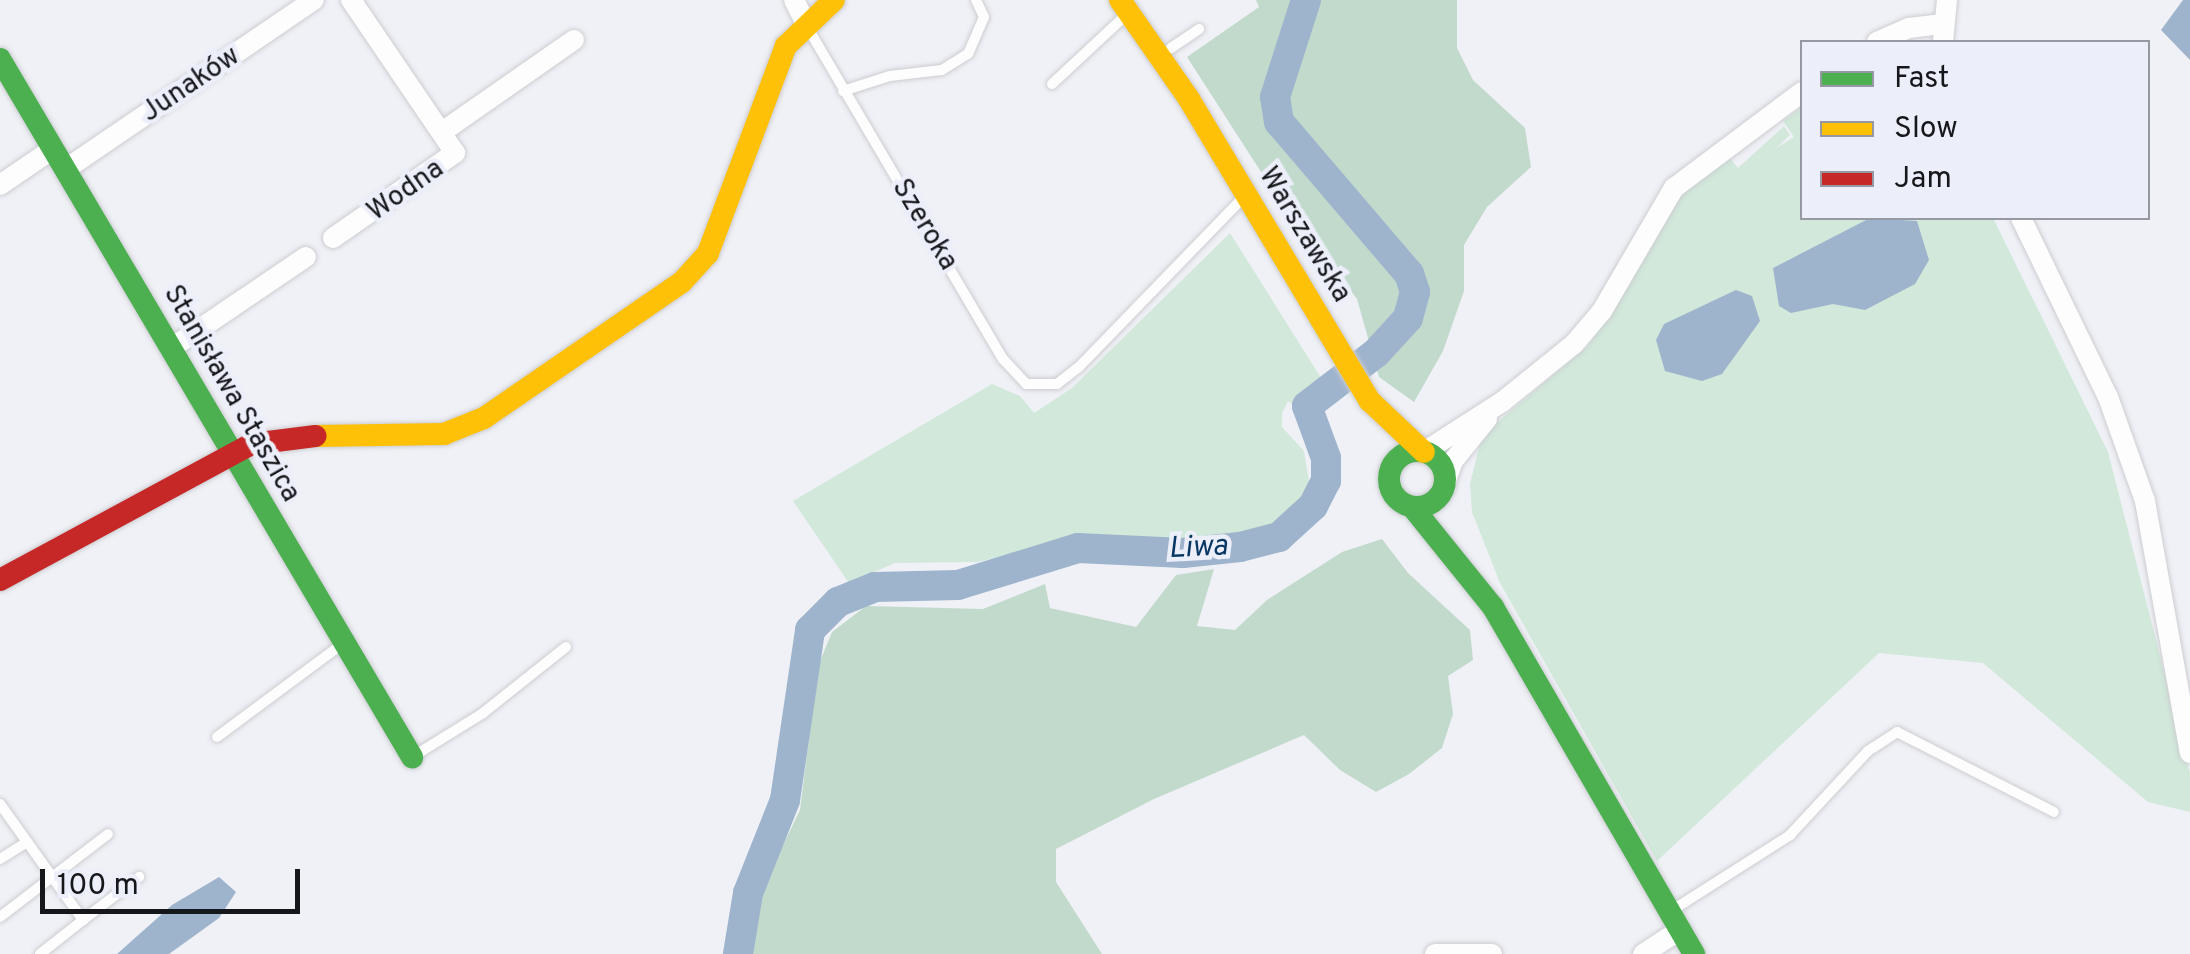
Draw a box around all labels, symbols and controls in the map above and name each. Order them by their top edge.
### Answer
street label: Junaków [135,40,247,130]
legend [1800,40,2150,220]
text: Fast [1894,61,1949,98]
text: Slow [1894,111,1958,148]
street label: Wodna [361,153,451,229]
street label: Warszawska [1250,161,1358,309]
text: Jam [1894,161,1952,198]
street label: Szeroka [884,173,964,277]
street label: Stanisława Staszica [155,280,307,508]
water label: Liwa [1167,529,1229,569]
scale bar [45,849,305,911]
text: 100 m [57,868,139,905]

